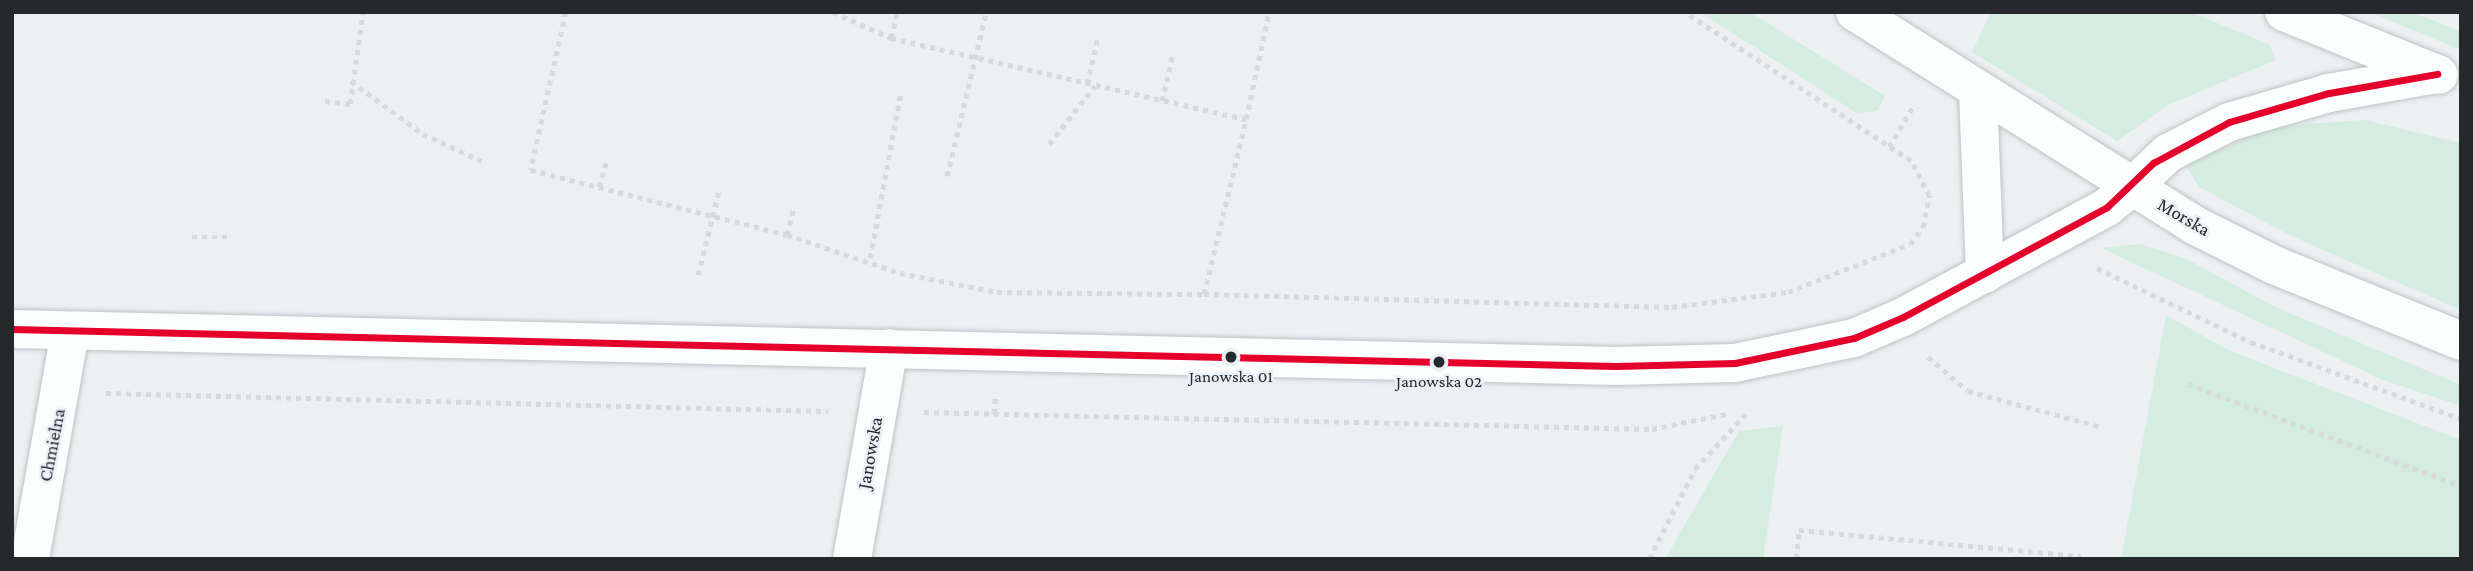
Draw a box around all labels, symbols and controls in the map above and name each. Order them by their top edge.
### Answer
street label: Morska [2154,193,2214,241]
marker: Janowska 01 [1224,350,1238,364]
marker: Janowska 02 [1432,355,1446,369]
place label: Janowska 01 [1189,367,1273,387]
place label: Janowska 02 [1396,372,1482,392]
street label: Chmielna [34,407,70,483]
street label: Janowska [852,415,888,491]

